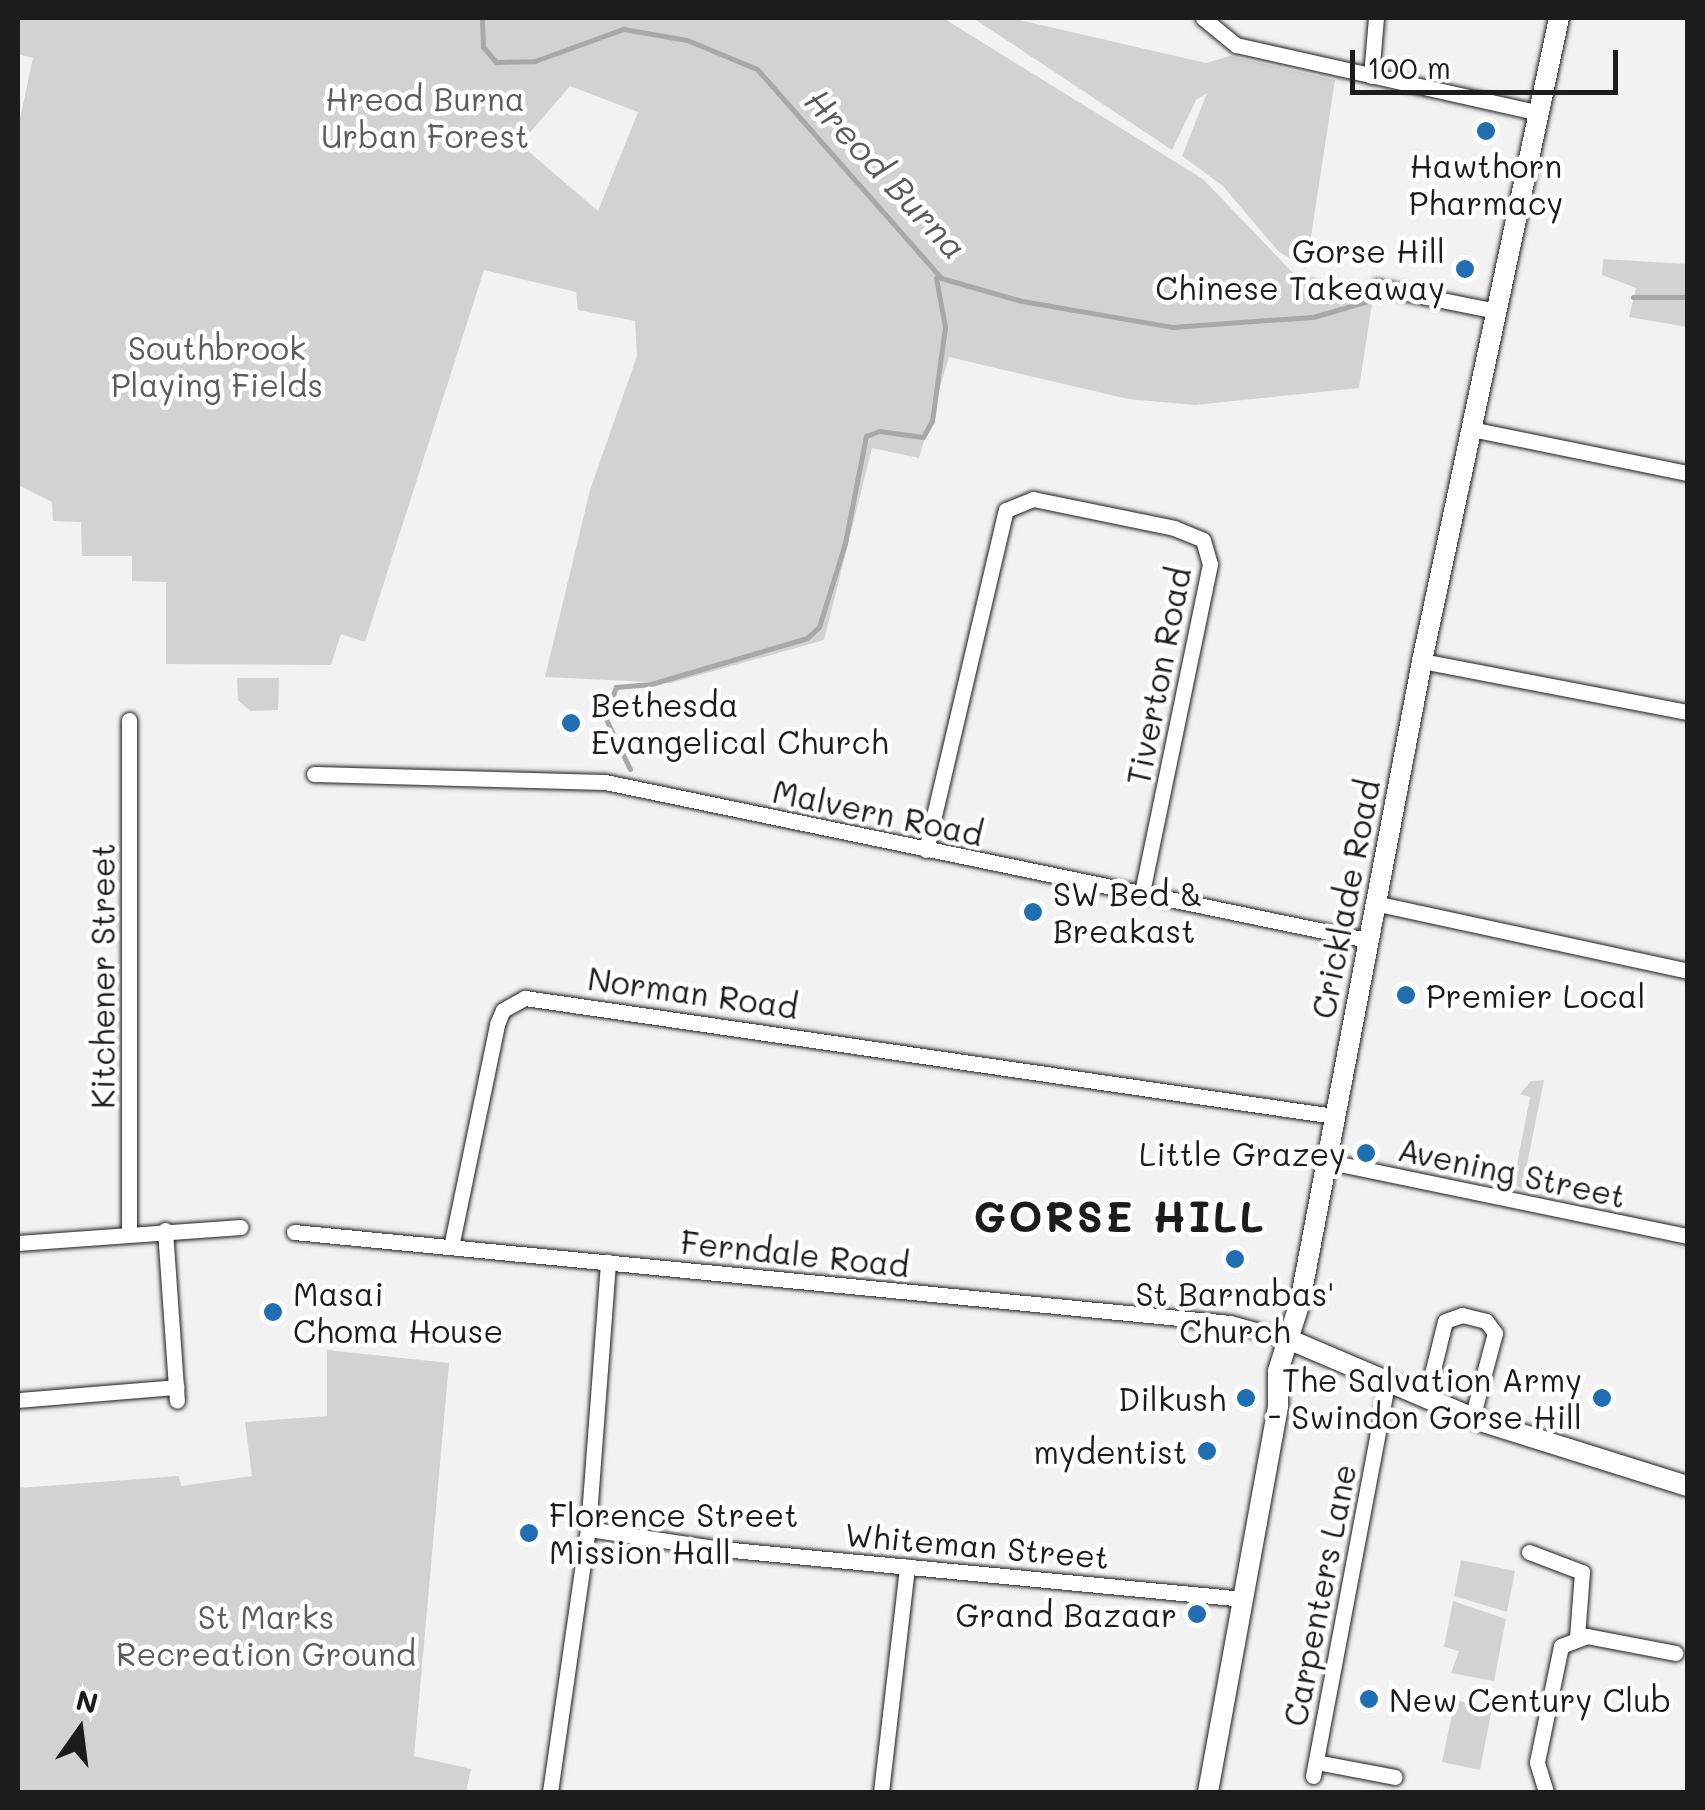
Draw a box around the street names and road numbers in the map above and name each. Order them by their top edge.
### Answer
street label: Tiverton Road [1118,564,1198,788]
street label: Malvern Road [769,771,987,853]
street label: Cricklade Road [1303,776,1387,1022]
street label: Kitchener Street [83,843,121,1109]
street label: Norman Road [585,958,801,1026]
street label: Avening Street [1395,1129,1629,1215]
street label: Ferndale Road [679,1222,911,1284]
street label: Carpenters Lane [1275,1461,1363,1729]
street label: Whiteman Street [843,1514,1111,1576]

